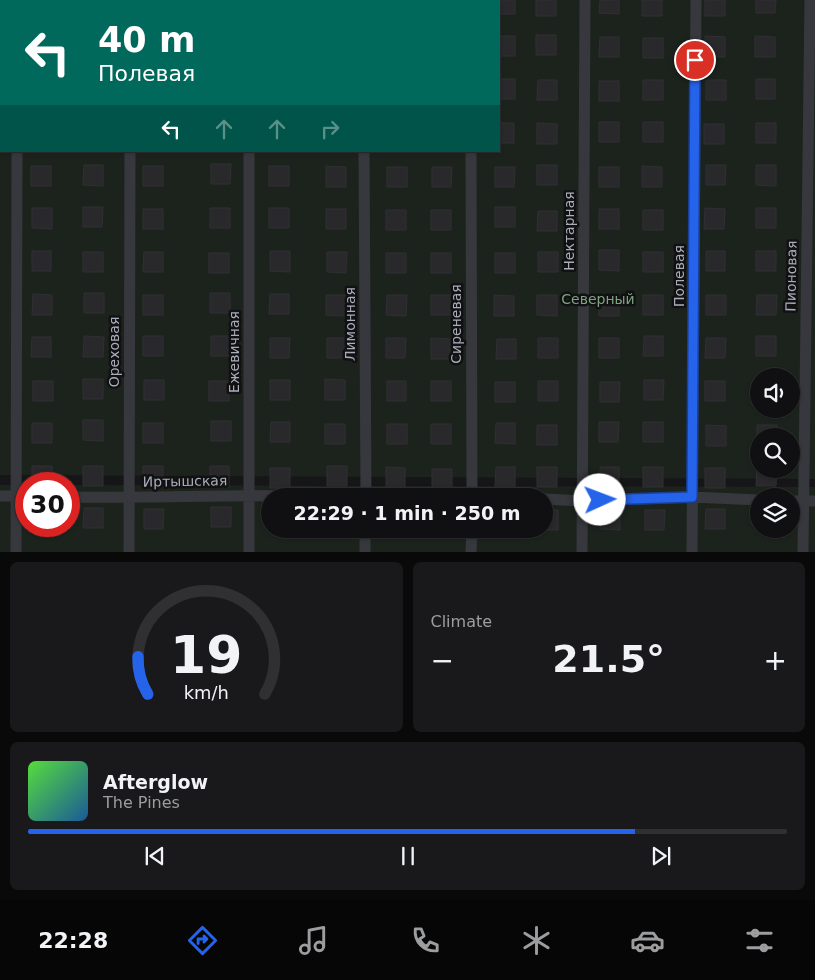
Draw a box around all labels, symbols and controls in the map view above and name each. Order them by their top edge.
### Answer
icon: left [15,20,80,85]
text: 40 m [98,20,195,60]
pin [674,39,716,81]
icon: arrive [681,46,709,74]
text: Полевая [98,61,195,86]
icon: left [157,115,185,143]
icon: ahead [210,115,238,143]
icon: ahead [263,115,291,143]
icon: right [316,115,344,143]
street label: Нектарная [561,191,577,271]
street label: Пионовая [782,240,800,312]
street label: Полевая [671,245,687,307]
street label: Сиреневая [448,284,464,364]
street label: Лимонная [342,287,358,361]
park label: Северный [561,291,635,307]
street label: Ежевичная [226,311,242,393]
street label: Ореховая [106,317,122,387]
map controls [750,368,800,538]
button: sound [750,368,800,418]
button: search [750,428,800,478]
speed limit sign: 30 [15,472,80,537]
street label: Иртышская [143,472,227,490]
position arrow [573,473,625,525]
button: layers [750,488,800,538]
text: 22:29 · 1 min · 250 m [293,502,521,524]
text: Climate [431,612,492,631]
text: 19 [170,625,242,685]
text: 21.5° [552,637,665,681]
text: − [431,644,454,677]
text: + [764,644,787,677]
text: km/h [184,682,229,703]
text: Afterglow [103,771,208,793]
text: The Pines [103,793,180,812]
icon: previous [141,842,169,870]
icon: pause [394,842,422,870]
icon: next [647,842,675,870]
icon: directions [185,923,220,958]
icon: music [296,923,331,958]
icon: phone [408,923,443,958]
icon: climate [519,923,554,958]
icon: car [630,923,665,958]
icon: filters [742,923,777,958]
text: 22:28 [38,928,108,953]

